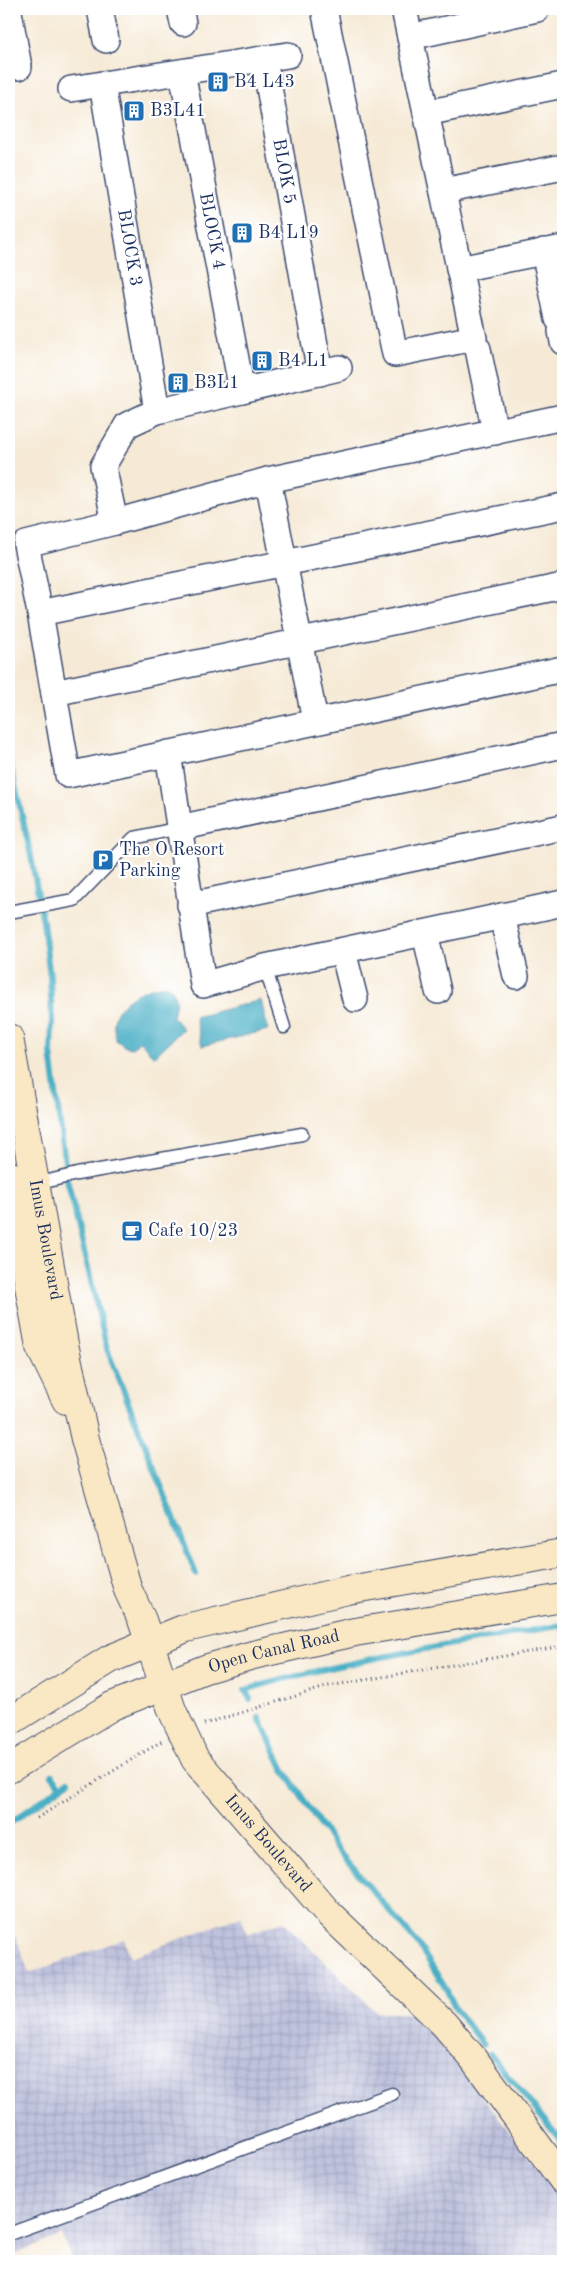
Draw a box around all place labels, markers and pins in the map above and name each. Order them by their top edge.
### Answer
building icon: B4 L43 [206,70,230,94]
place label: B4 L43 [234,73,295,91]
building icon: B3L41 [122,99,146,123]
place label: B3L41 [150,102,206,120]
building icon: B4 L19 [230,221,254,245]
place label: B4 L19 [258,224,319,242]
building icon: B4 L1 [250,349,274,373]
place label: B4 L1 [278,352,328,370]
building icon: B3L1 [166,371,190,395]
place label: B3L1 [194,374,239,392]
place label: The O Resort Parking [119,841,224,880]
parking icon: The O Resort Parking [91,848,115,872]
cafe icon: Cafe 10/23 [120,1219,144,1243]
place label: Cafe 10/23 [148,1222,238,1240]

